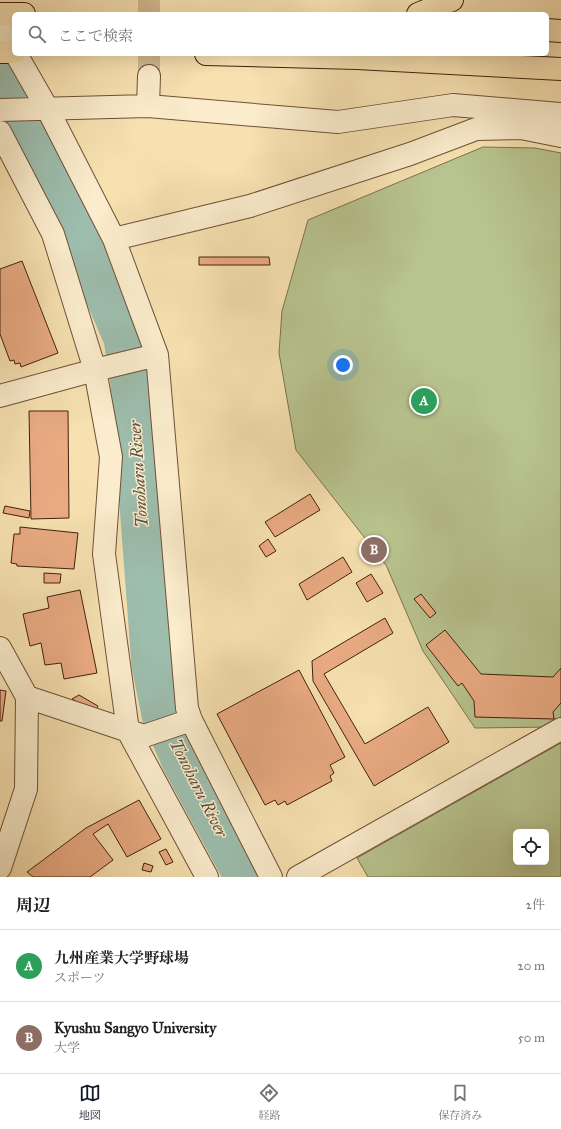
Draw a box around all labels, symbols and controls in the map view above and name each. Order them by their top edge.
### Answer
search box [12,12,549,56]
icon: search [26,23,48,45]
text: ここで検索 [58,27,133,45]
your location [333,355,353,375]
pin: A [411,386,437,416]
water label: Tonoharu River [124,419,153,528]
pin: B [361,535,387,565]
water label: Tonoharu River [165,736,233,842]
map controls [513,829,549,865]
button: locate [513,829,549,865]
text: 周辺 [16,895,50,916]
text: 2件 [526,897,545,913]
text: 九州産業大学野球場 [54,949,189,967]
text: A [25,958,33,974]
text: 20 m [517,958,545,974]
text: スポーツ [54,970,105,986]
text: Kyushu Sangyo University [54,1019,216,1037]
text: B [25,1030,33,1046]
text: 50 m [518,1030,545,1046]
text: 大学 [54,1040,80,1056]
tab: 地図 [79,1082,101,1122]
tab: 経路 [258,1082,280,1122]
tab: 保存済み [438,1082,482,1122]

